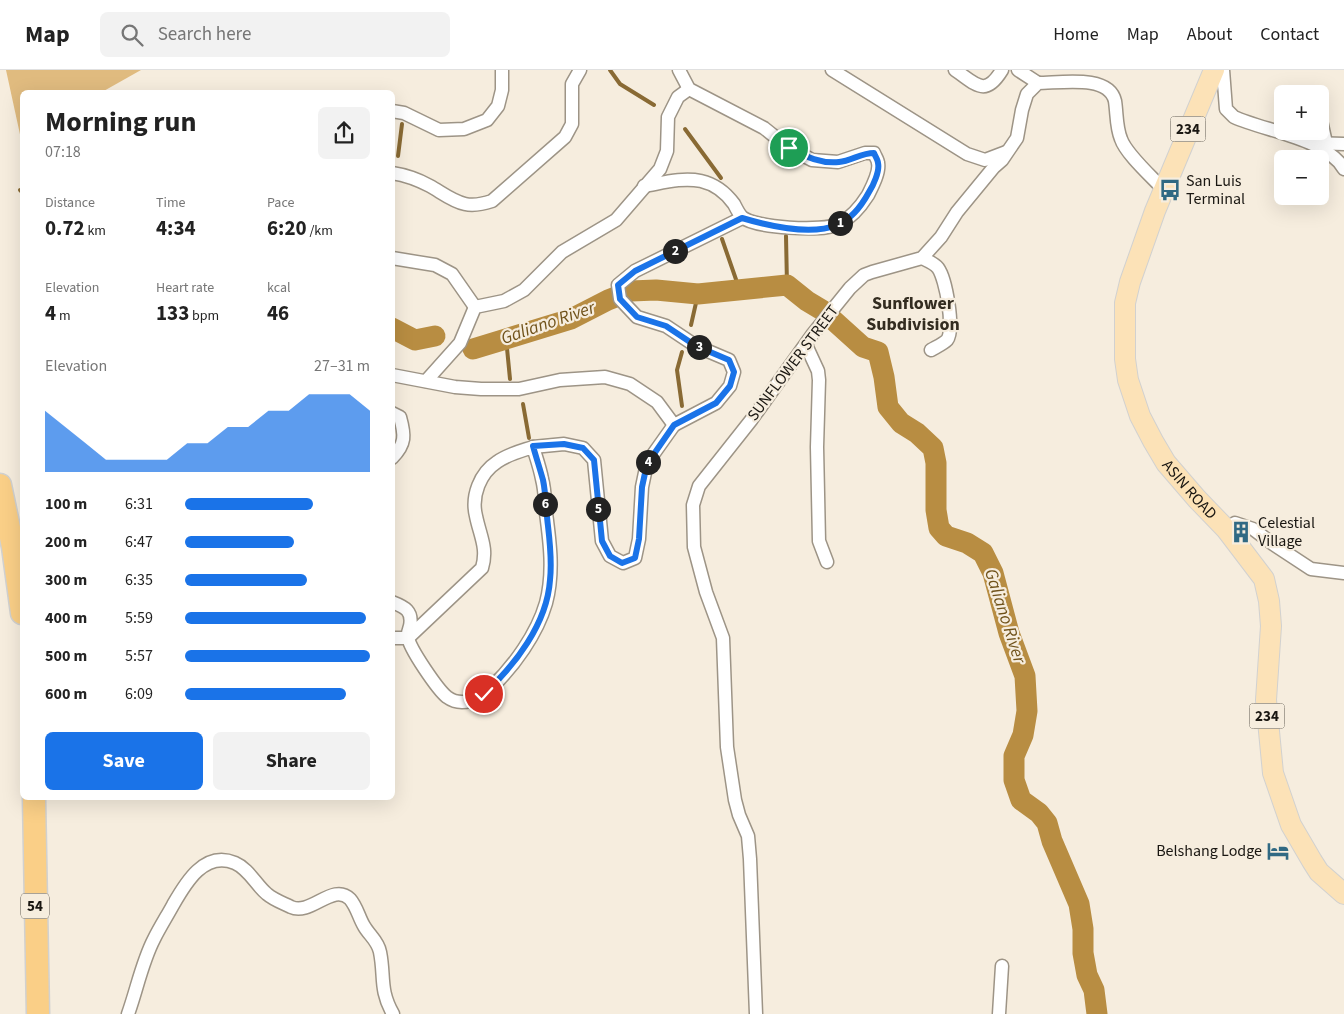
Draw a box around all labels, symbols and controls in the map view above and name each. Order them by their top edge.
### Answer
search box [100,12,450,57]
text: Map [25,17,70,52]
icon: search [118,21,146,49]
text: Search here [158,21,251,48]
text: Home [1053,22,1099,47]
text: Map [1127,22,1159,47]
text: About [1187,22,1232,47]
text: Contact [1260,22,1319,47]
map controls [1274,85,1329,205]
button: + [1274,85,1329,140]
text: Morning run [45,102,196,142]
button: share [318,107,370,159]
road number: 234 [1170,116,1206,142]
pin [768,127,810,169]
icon: arrive [775,134,803,162]
text: 07:18 [45,141,81,163]
button: − [1274,150,1329,205]
place label: San Luis Terminal [1186,170,1245,210]
bus stop icon: San Luis Terminal [1157,177,1183,203]
text: Distance [45,193,95,213]
text: Time [156,193,186,213]
text: Pace [267,193,294,213]
pin: 1 [828,210,852,236]
text: 0.72 [45,213,85,243]
text: 4:34 [156,213,196,243]
text: 6:20 [267,213,307,243]
text: 1 [837,213,844,233]
text: km [85,221,106,241]
text: /km [307,221,333,241]
pin: 2 [662,238,688,264]
text: 2 [672,241,679,261]
text: Elevation [45,278,100,298]
text: Heart rate [156,278,214,298]
text: kcal [267,278,291,298]
district label: Sunflower Subdivision [866,291,960,337]
water label: Galiano River [498,295,599,351]
text: 4 [45,298,56,328]
text: 133 [156,298,189,328]
text: 46 [267,298,289,328]
street label: SUNFLOWER STREET [742,300,844,425]
text: m [56,306,71,326]
text: bpm [189,306,219,326]
pin: 3 [686,334,712,360]
text: 3 [696,337,703,357]
text: Elevation [45,355,107,377]
text: 27–31 m [314,355,370,377]
pin: 4 [636,450,660,474]
text: 4 [645,452,652,472]
street label: ASIN ROAD [1157,455,1222,524]
pin: 6 [532,492,558,516]
text: 100 m [45,493,87,515]
text: 6:31 [125,493,153,515]
text: 6 [542,494,549,514]
pin: 5 [586,496,610,522]
text: 5 [595,499,602,519]
place label: Celestial Village [1258,512,1315,552]
building icon: Celestial Village [1228,519,1254,545]
text: 200 m [45,531,87,553]
text: 6:47 [125,531,153,553]
water label: Galiano River [978,566,1032,667]
text: 300 m [45,569,87,591]
text: 6:35 [125,569,153,591]
text: 400 m [45,607,87,629]
text: 5:59 [125,607,153,629]
text: 500 m [45,645,87,667]
text: 5:57 [125,645,153,667]
pin [463,673,505,715]
icon: check [470,680,498,708]
text: 600 m [45,683,87,705]
text: 6:09 [125,683,153,705]
road number: 234 [1250,704,1284,728]
button: Save [45,732,203,790]
button: Share [213,732,370,790]
hotel icon: Belshang Lodge [1265,838,1291,864]
place label: Belshang Lodge [1156,840,1262,862]
road number: 54 [21,894,49,918]

